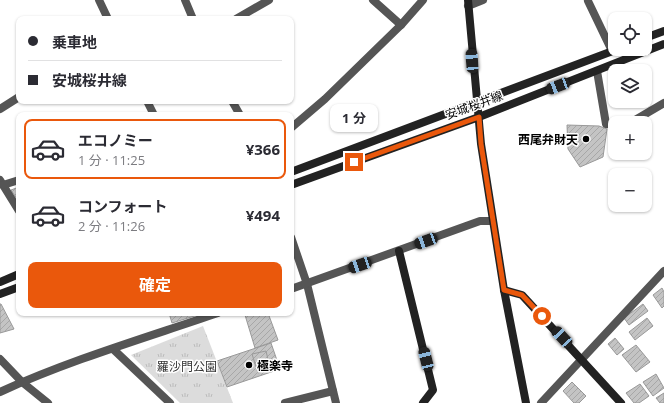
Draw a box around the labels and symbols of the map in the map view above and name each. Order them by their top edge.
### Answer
car [465,49,479,73]
car [545,76,571,96]
street label: 安城桜井線 [443,87,505,123]
callout: 1 分 [330,104,378,132]
place label: 西尾弁財天 [518,131,578,148]
marker: 西尾弁財天 [581,134,591,144]
route end [345,153,363,171]
car [413,231,439,251]
car [347,255,373,275]
route start [533,307,551,325]
car [549,324,575,350]
car [417,346,435,372]
place label: 極楽寺 [257,357,293,374]
park label: 羅沙門公園 [157,358,217,375]
marker: 極楽寺 [244,360,254,370]

